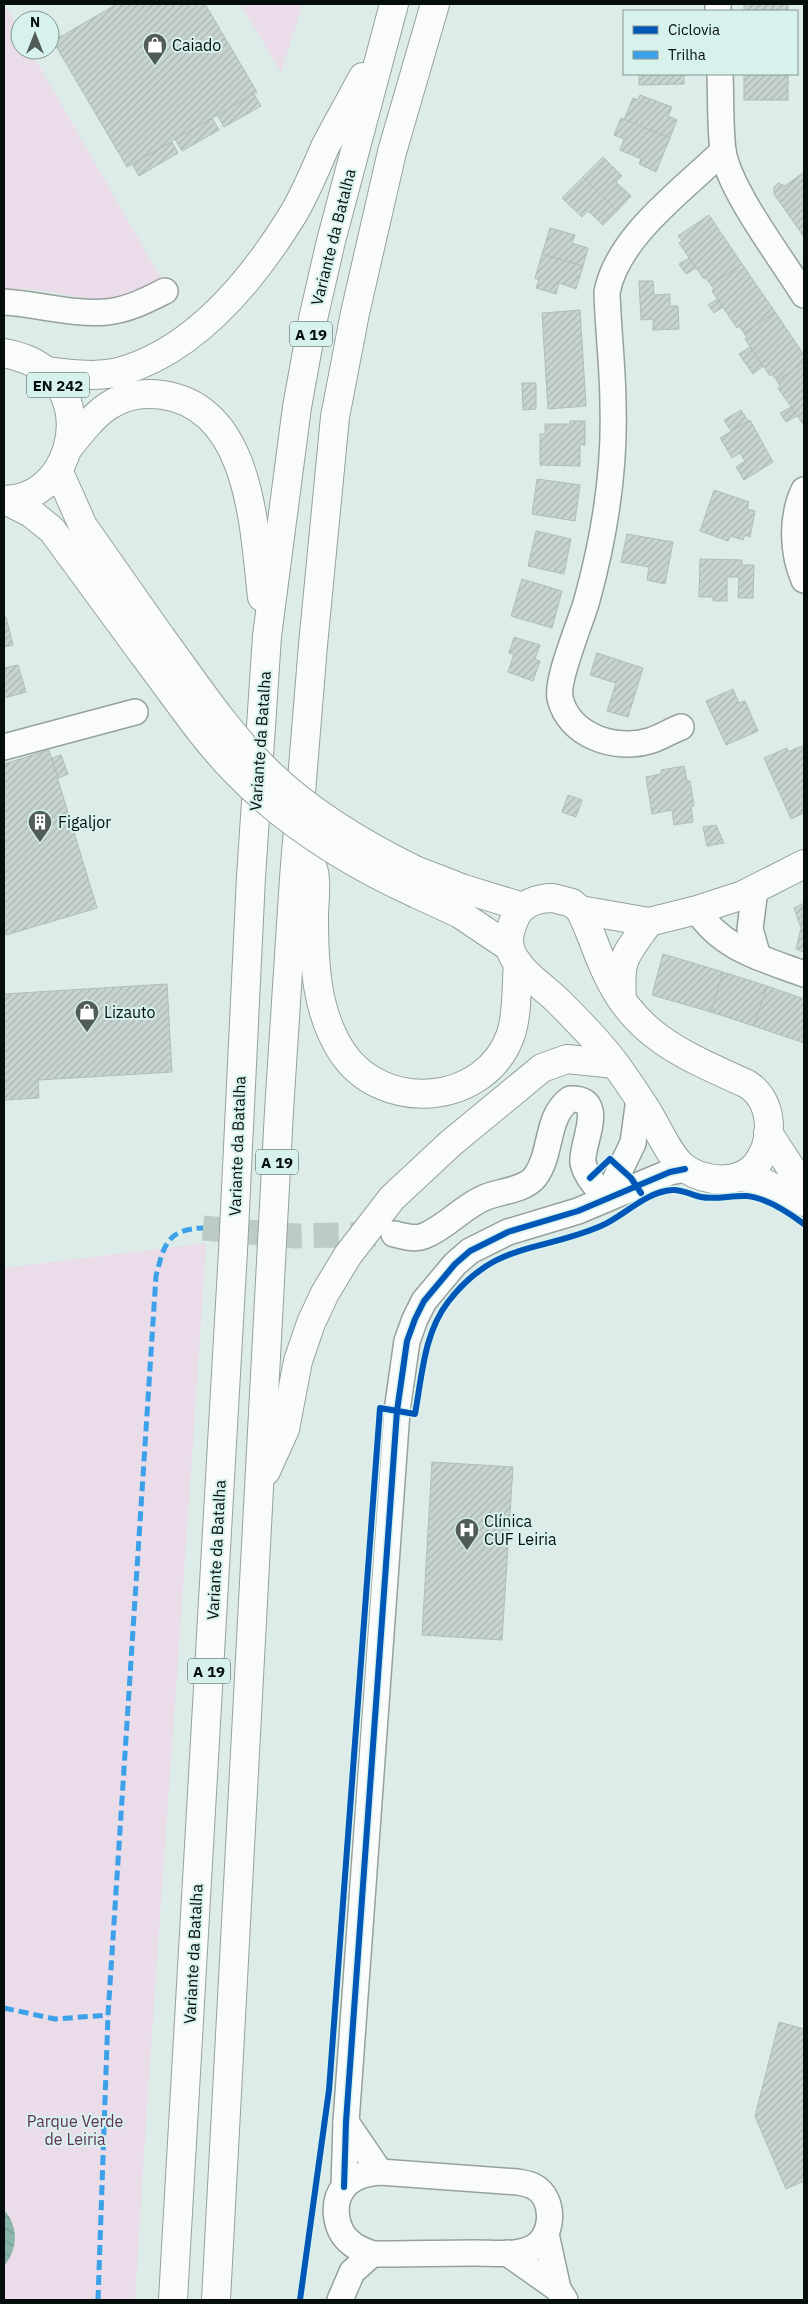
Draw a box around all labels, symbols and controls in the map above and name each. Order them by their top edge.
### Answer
north arrow [10,10,60,60]
legend [623,10,798,75]
text: N [30,13,40,31]
text: Ciclovia [668,20,720,39]
shop icon: Caiado [142,32,168,66]
place label: Caiado [172,35,221,55]
text: Trilha [668,45,706,64]
street label: Variante da Batalha [306,166,360,307]
road number: A 19 [290,322,332,346]
road number: EN 242 [27,372,89,398]
street label: Variante da Batalha [245,670,275,812]
building icon: Figaljor [27,809,53,843]
place label: Figaljor [58,812,111,832]
shop icon: Lizauto [74,999,100,1033]
place label: Lizauto [104,1002,156,1022]
street label: Variante da Batalha [225,1075,249,1216]
road number: A 19 [256,1150,298,1174]
street label: Variante da Batalha [202,1479,230,1621]
place label: Clínica CUF Leiria [484,1511,557,1549]
hospital icon: Clínica CUF Leiria [454,1517,480,1551]
road number: A 19 [188,1658,230,1684]
street label: Variante da Batalha [179,1883,207,2025]
park label: Parque Verde de Leiria [27,2111,124,2149]

